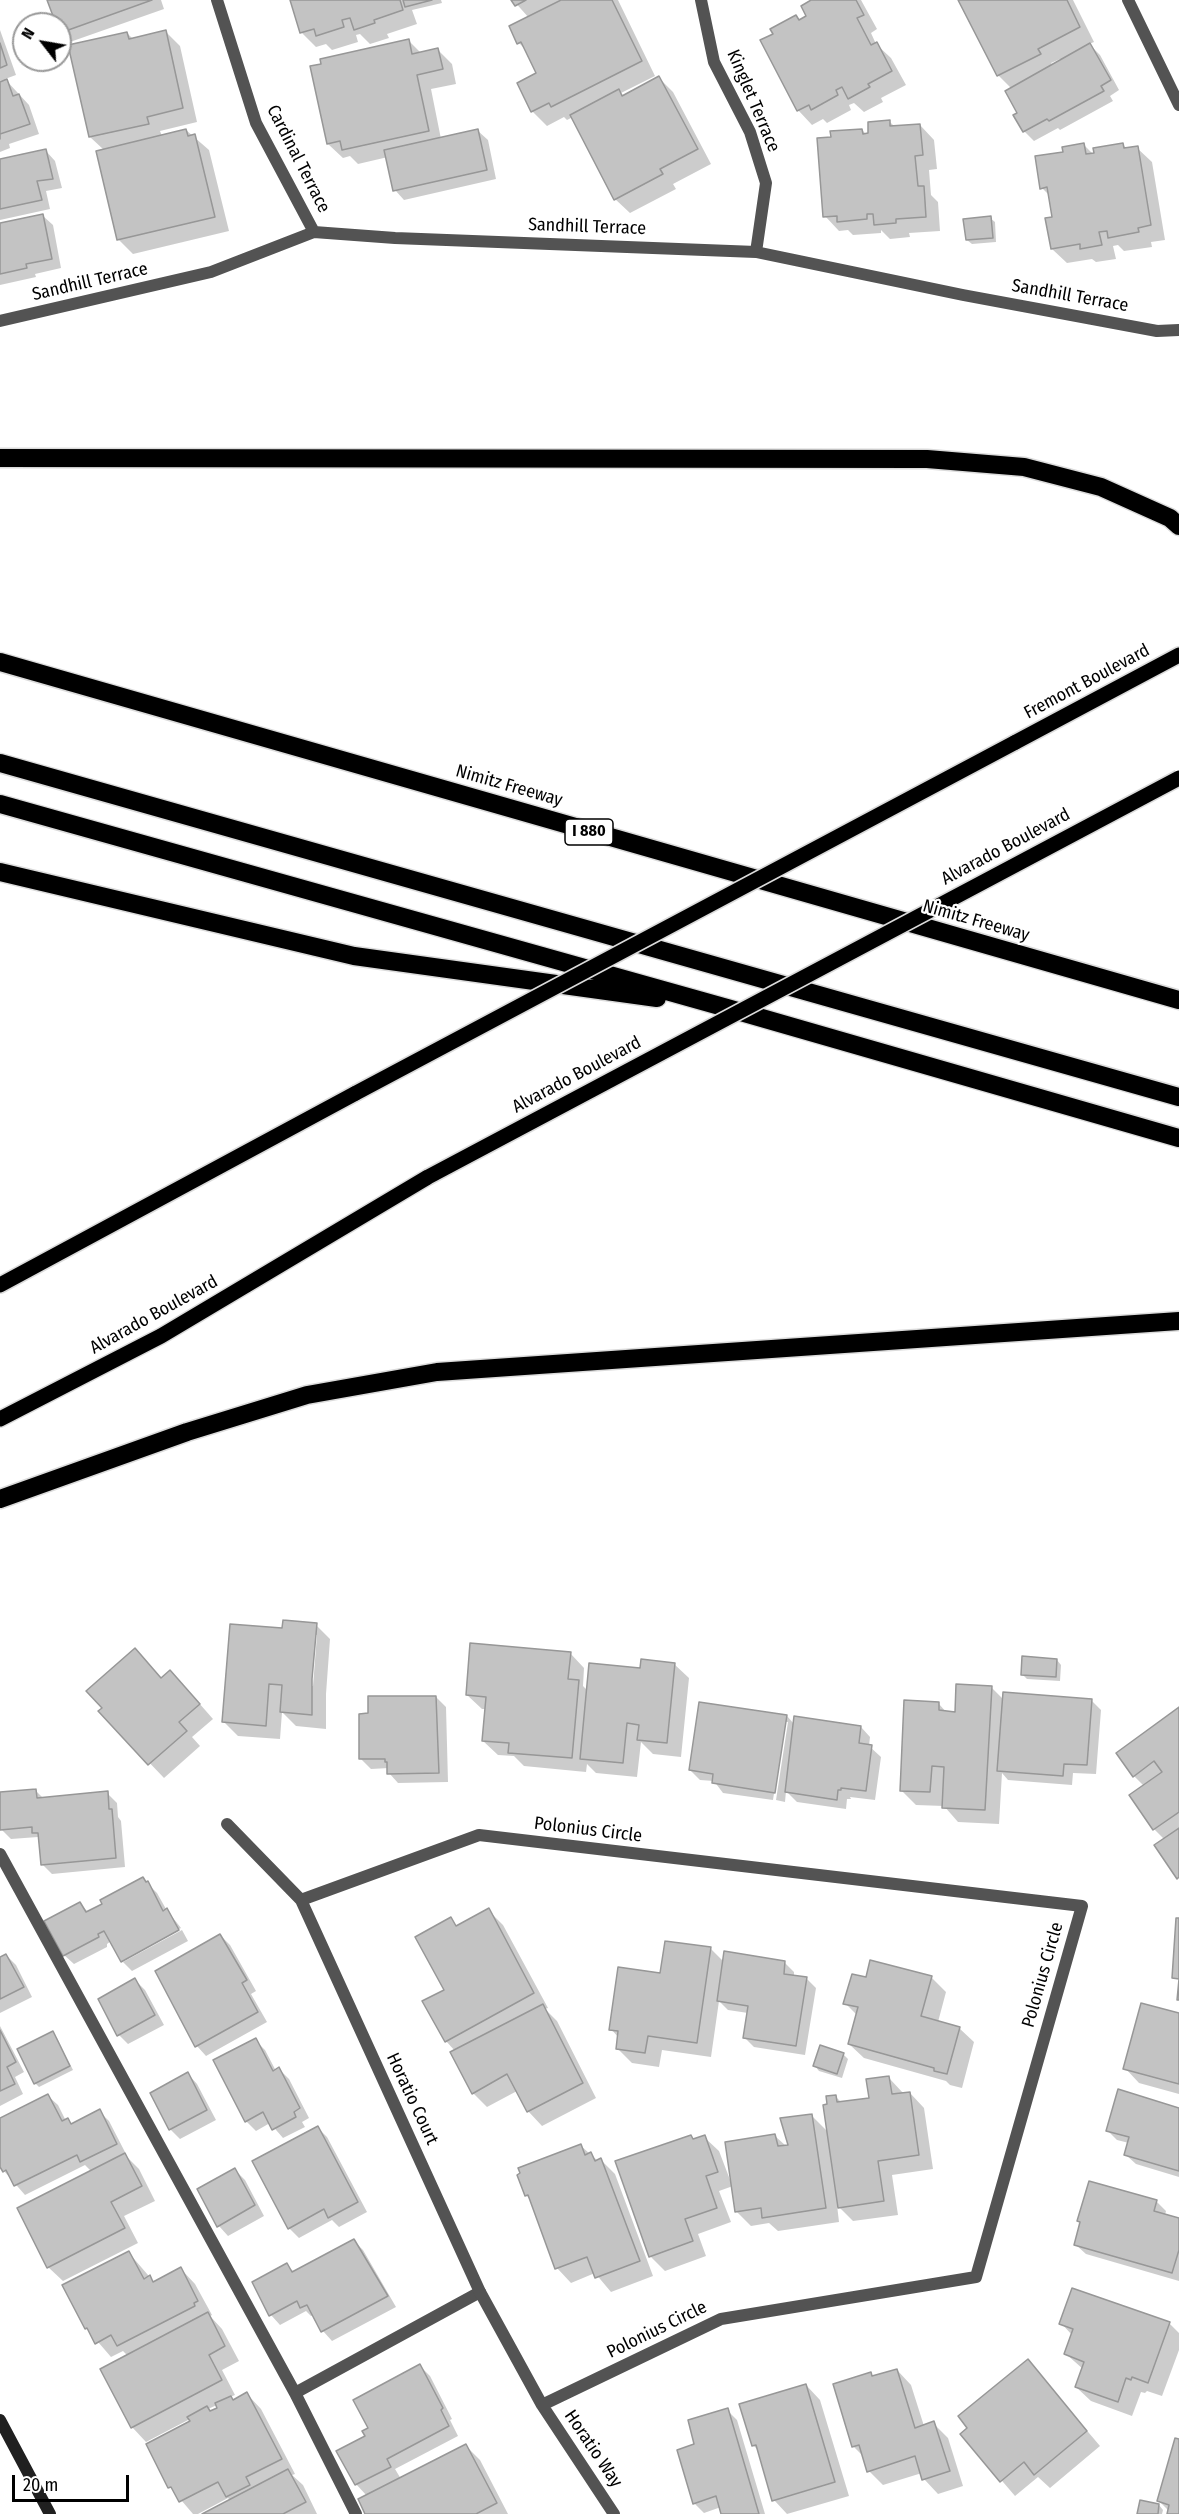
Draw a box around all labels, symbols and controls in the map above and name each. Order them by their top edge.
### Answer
north arrow [12,12,72,72]
text: N [17,24,38,43]
street label: Kinglet Terrace [722,47,784,155]
street label: Cardinal Terrace [262,101,334,217]
street label: Sandhill Terrace [528,214,646,240]
street label: Sandhill Terrace [30,258,150,306]
street label: Sandhill Terrace [1010,275,1130,317]
street label: Fremont Boulevard [1021,640,1153,724]
street label: Nimitz Freeway [453,760,565,812]
street label: Alvarado Boulevard [938,804,1074,890]
road number: I 880 [565,819,613,845]
street label: Nimitz Freeway [920,895,1032,947]
street label: Alvarado Boulevard [509,1032,645,1118]
street label: Alvarado Boulevard [86,1271,222,1359]
street label: Polonius Circle [533,1813,643,1847]
street label: Polonius Circle [1018,1920,1068,2030]
street label: Horatio Court [381,2050,443,2148]
street label: Polonius Circle [603,2297,711,2363]
street label: Horatio Way [559,2406,627,2492]
scale bar [15,2463,132,2501]
text: 20 m [23,2474,58,2496]

